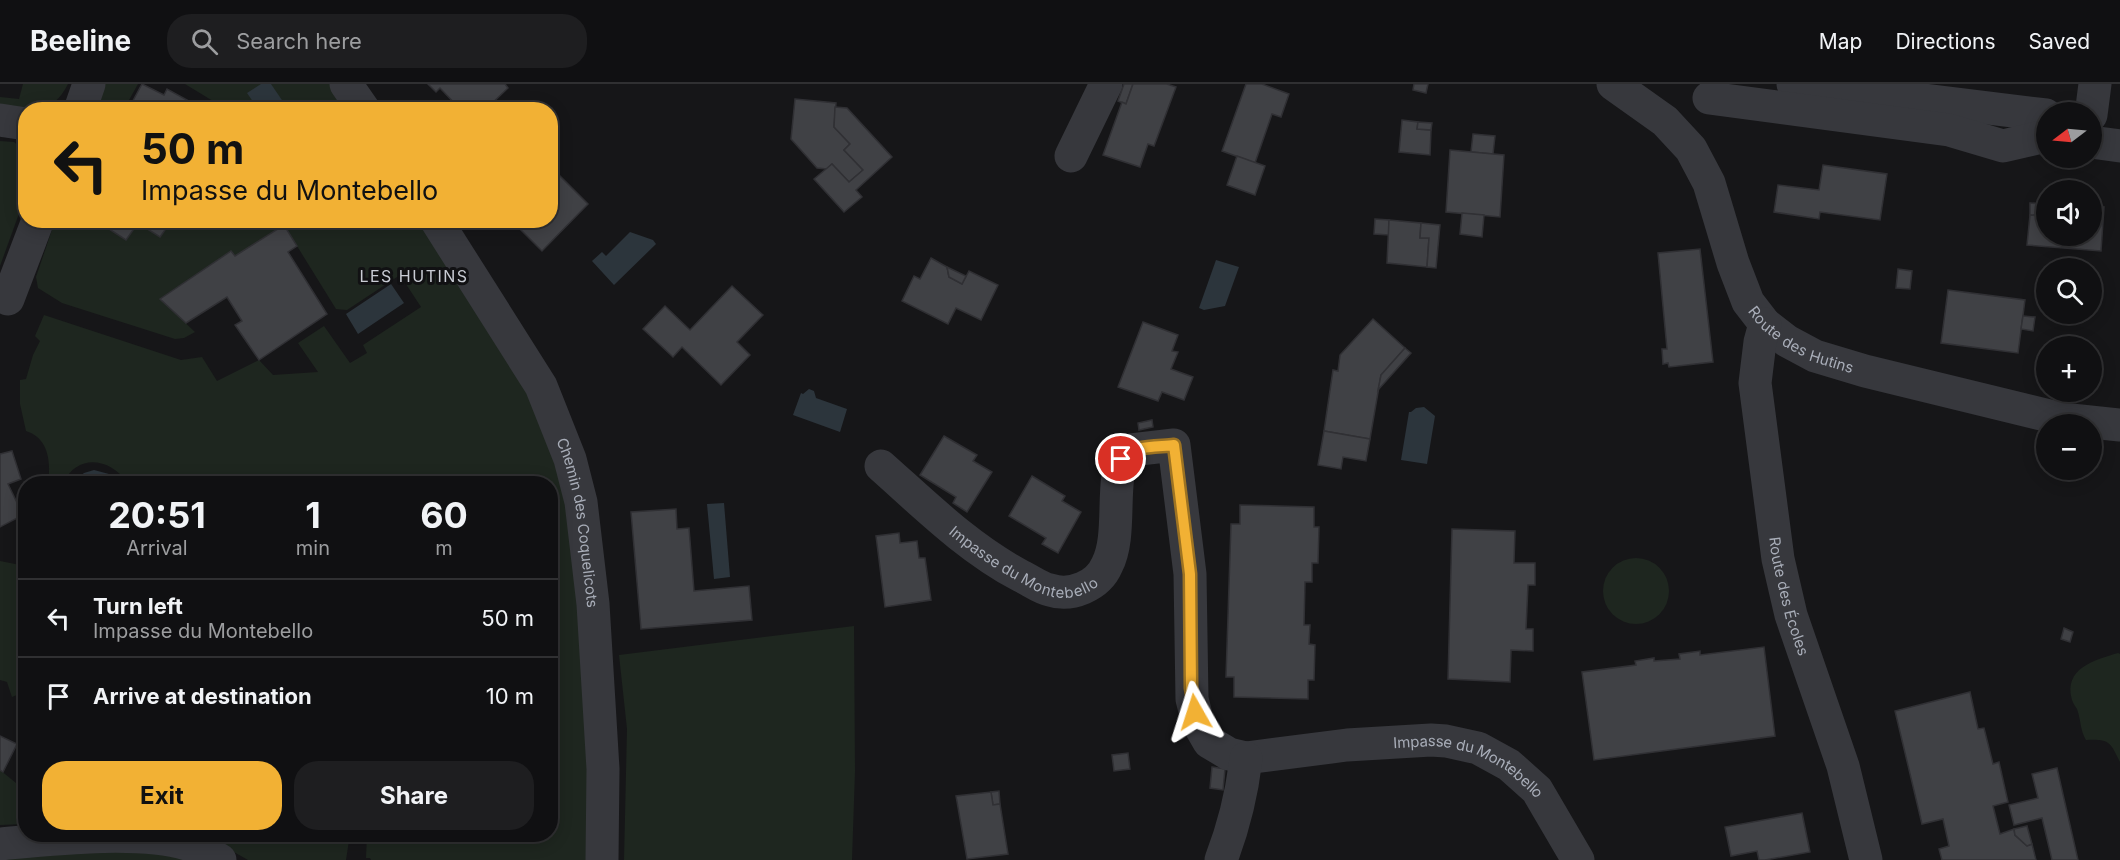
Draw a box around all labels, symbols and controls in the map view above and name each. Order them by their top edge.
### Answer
search box [167,14,587,68]
text: Beeline [30,24,131,58]
icon: search [188,25,221,58]
text: Search here [236,28,362,54]
text: Map [1819,29,1862,54]
text: Directions [1895,29,1996,54]
text: Saved [2029,29,2090,54]
north arrow [2036,102,2102,168]
map controls [2036,102,2102,480]
text: 50 m [141,123,244,174]
icon: left [42,126,120,204]
text: Impasse du Montebello [141,174,438,207]
button: sound [2036,180,2102,246]
button: search [2036,258,2102,324]
district label: LES HUTINS [359,266,469,286]
street label: Route des Hutins [1745,302,1856,377]
button: + [2036,336,2102,402]
button: − [2036,414,2102,480]
pin [1095,433,1146,484]
street label: Chemin des Coquelicots [553,435,603,609]
icon: arrive [1104,442,1137,475]
text: 20:51 [108,493,206,537]
text: 1 [305,493,321,537]
text: 60 [420,493,468,537]
street label: Impasse du Montebello [946,521,1101,602]
street label: Route des Écoles [1766,535,1814,658]
text: Arrival [126,536,188,560]
text: min [296,536,330,560]
text: m [435,536,453,560]
text: Turn left [93,593,183,619]
icon: left [42,602,75,635]
text: 50 m [481,605,534,631]
text: Impasse du Montebello [93,619,313,643]
icon: arrive [42,680,75,713]
position arrow [1163,680,1227,744]
text: Arrive at destination [93,683,312,709]
text: 10 m [486,683,534,709]
street label: Impasse du Montebello [1392,730,1548,800]
button: Exit [42,761,282,830]
button: Share [294,761,534,830]

